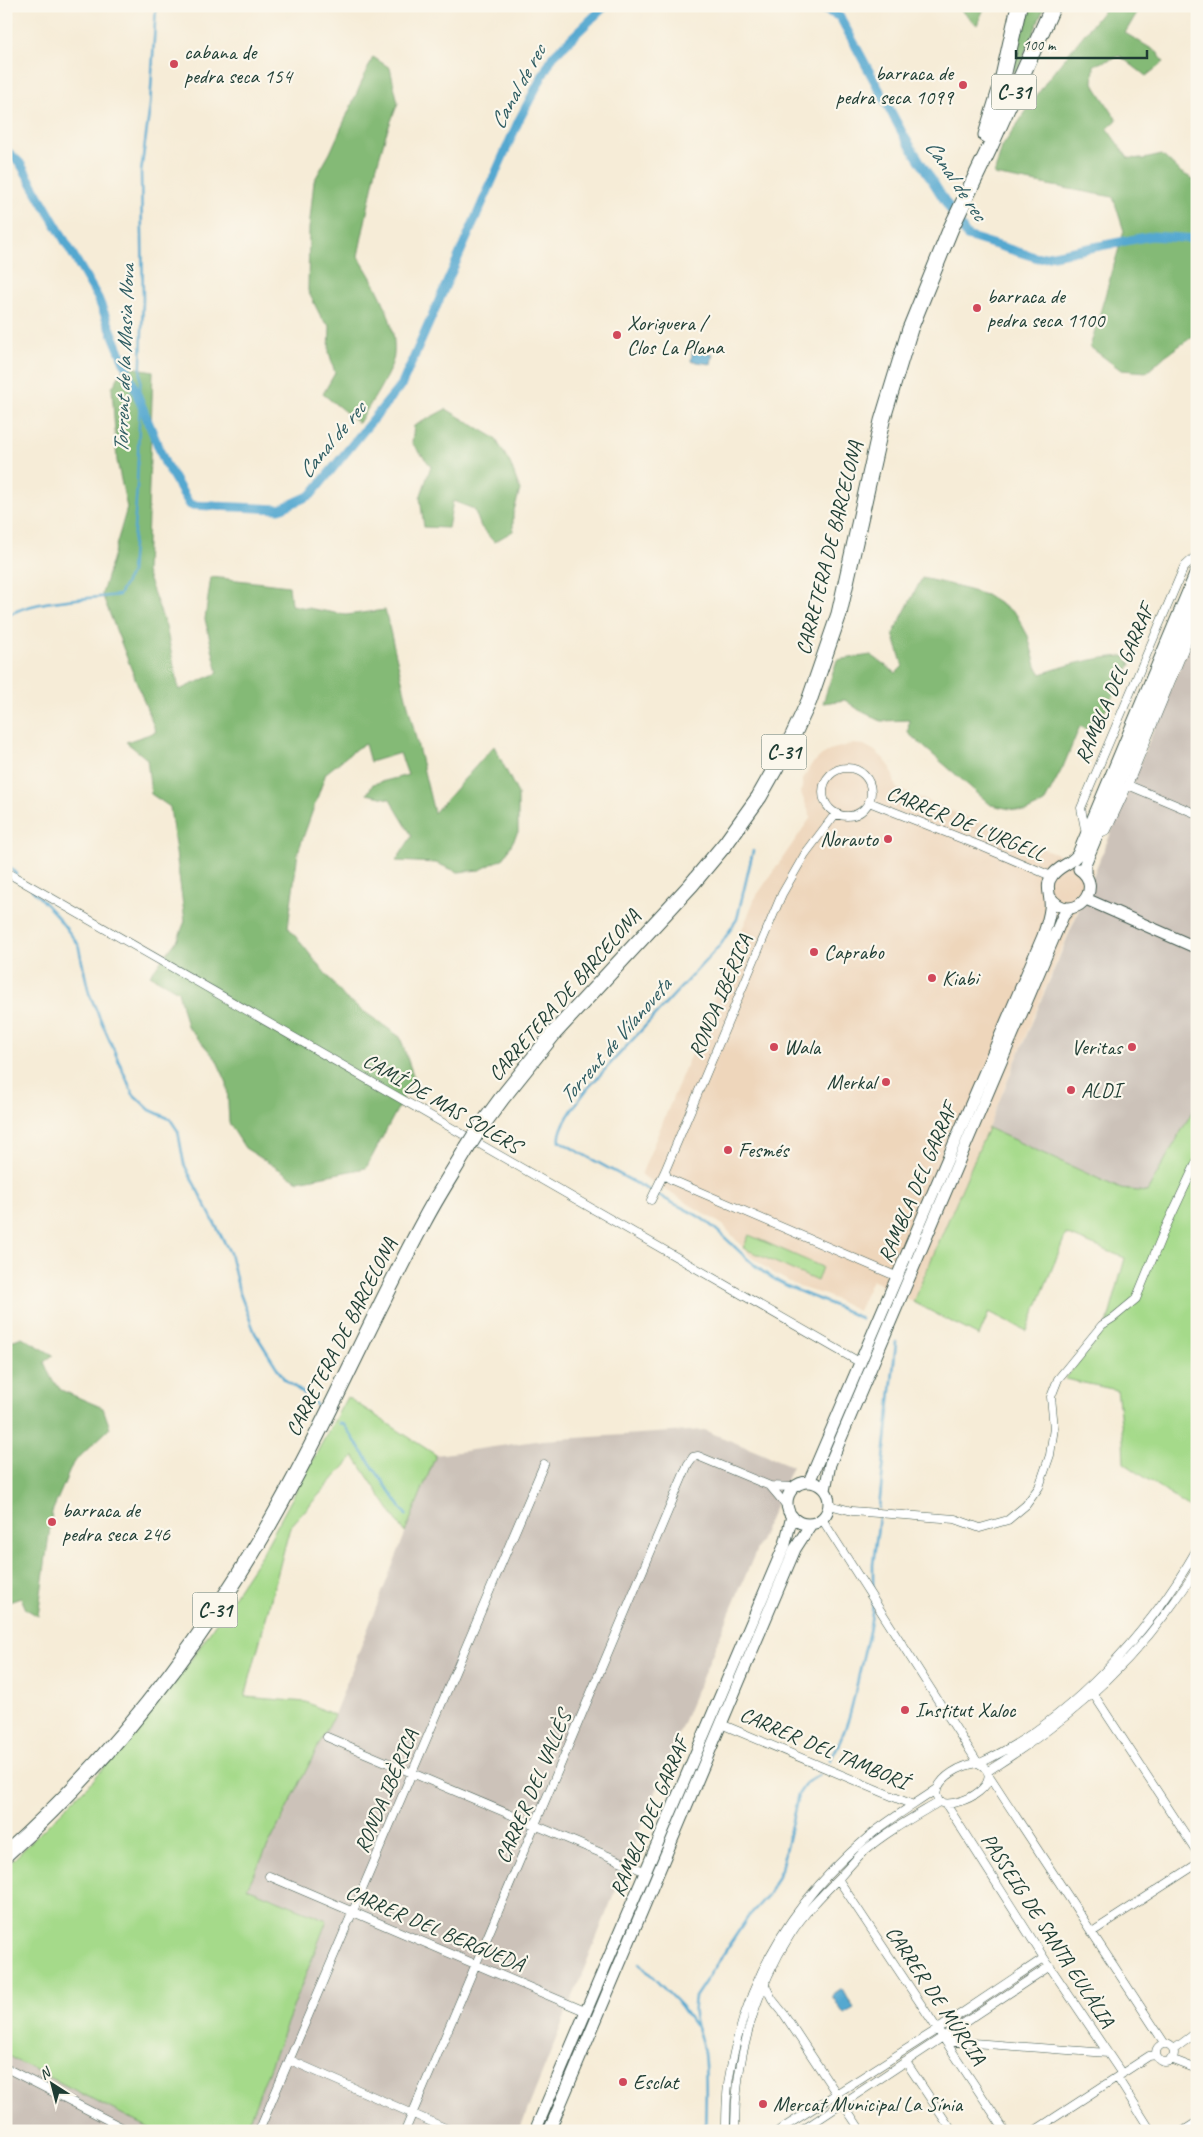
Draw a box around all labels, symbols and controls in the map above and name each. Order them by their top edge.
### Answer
scale bar [1016,28,1147,60]
text: 100 m [1023,36,1057,55]
water label: Canal de rec [484,37,554,134]
place label: cabana de pedra seca 154 [184,39,295,89]
marker: cabana de pedra seca 154 [168,58,180,70]
place label: barraca de pedra seca 1099 [836,60,955,110]
road number: C-31 [992,74,1036,110]
marker: barraca de pedra seca 1099 [957,79,969,91]
water label: Canal de rec [919,134,995,229]
water label: Torrent de la Masia Nova [107,261,141,454]
place label: barraca de pedra seca 1100 [987,283,1106,333]
marker: barraca de pedra seca 1100 [971,302,983,314]
place label: Xoriguera / Clos La Plana [627,310,725,360]
marker: Xoriguera / Clos La Plana [611,329,623,341]
water label: Canal de rec [292,393,374,484]
street label: CARRETERA DE BARCELONA [790,438,868,657]
street label: RAMBLA DEL GARRAF [1069,597,1161,767]
road number: C-31 [762,734,806,770]
street label: CARRER DE L'URGELL [883,779,1050,867]
place label: Norauto [820,826,880,852]
marker: Norauto [882,833,894,845]
street label: CARRETERA DE BARCELONA [482,903,646,1086]
street label: RONDA IBÈRICA [682,930,758,1062]
place label: Caprabo [824,939,885,965]
marker: Caprabo [808,946,820,958]
place label: Kiabi [942,965,981,991]
water label: Torrent de Vilanoveta [553,971,679,1110]
marker: Kiabi [926,972,938,984]
place label: Wala [784,1034,822,1060]
place label: Veritas [1071,1034,1124,1060]
marker: Wala [768,1041,780,1053]
marker: Veritas [1126,1041,1138,1053]
street label: CAMÍ DE MAS SOLERS [358,1047,529,1161]
place label: Merkal [827,1069,879,1095]
marker: Merkal [880,1076,892,1088]
place label: ALDI [1081,1077,1125,1103]
marker: ALDI [1065,1084,1077,1096]
street label: RAMBLA DEL GARRAF [872,1096,964,1266]
place label: Fesmés [738,1137,790,1163]
marker: Fesmés [722,1144,734,1156]
street label: CARRETERA DE BARCELONA [280,1233,403,1441]
place label: barraca de pedra seca 246 [62,1497,171,1547]
marker: barraca de pedra seca 246 [46,1516,58,1528]
road number: C-31 [192,1592,238,1628]
place label: Institut Xaloc [915,1697,1017,1723]
street label: CARRER DEL TAMBORÍ [736,1701,916,1797]
street label: CARRER DEL VALLÈS [489,1703,578,1867]
marker: Institut Xaloc [899,1704,911,1716]
street label: RONDA IBÈRICA [348,1725,424,1857]
street label: RAMBLA DEL GARRAF [604,1730,696,1900]
street label: PASSEIG DE SANTA EULÀLIA [976,1828,1121,2032]
street label: CARRER DEL BERGUEDÀ [342,1879,530,1978]
street label: CARRER DE MÚRCIA [880,1921,992,2070]
north arrow [28,2060,78,2110]
text: N [36,2063,55,2083]
place label: Esclat [633,2069,680,2095]
marker: Esclat [617,2076,629,2088]
place label: Mercat Municipal La Sínia [773,2091,964,2117]
marker: Mercat Municipal La Sínia [757,2098,769,2110]

